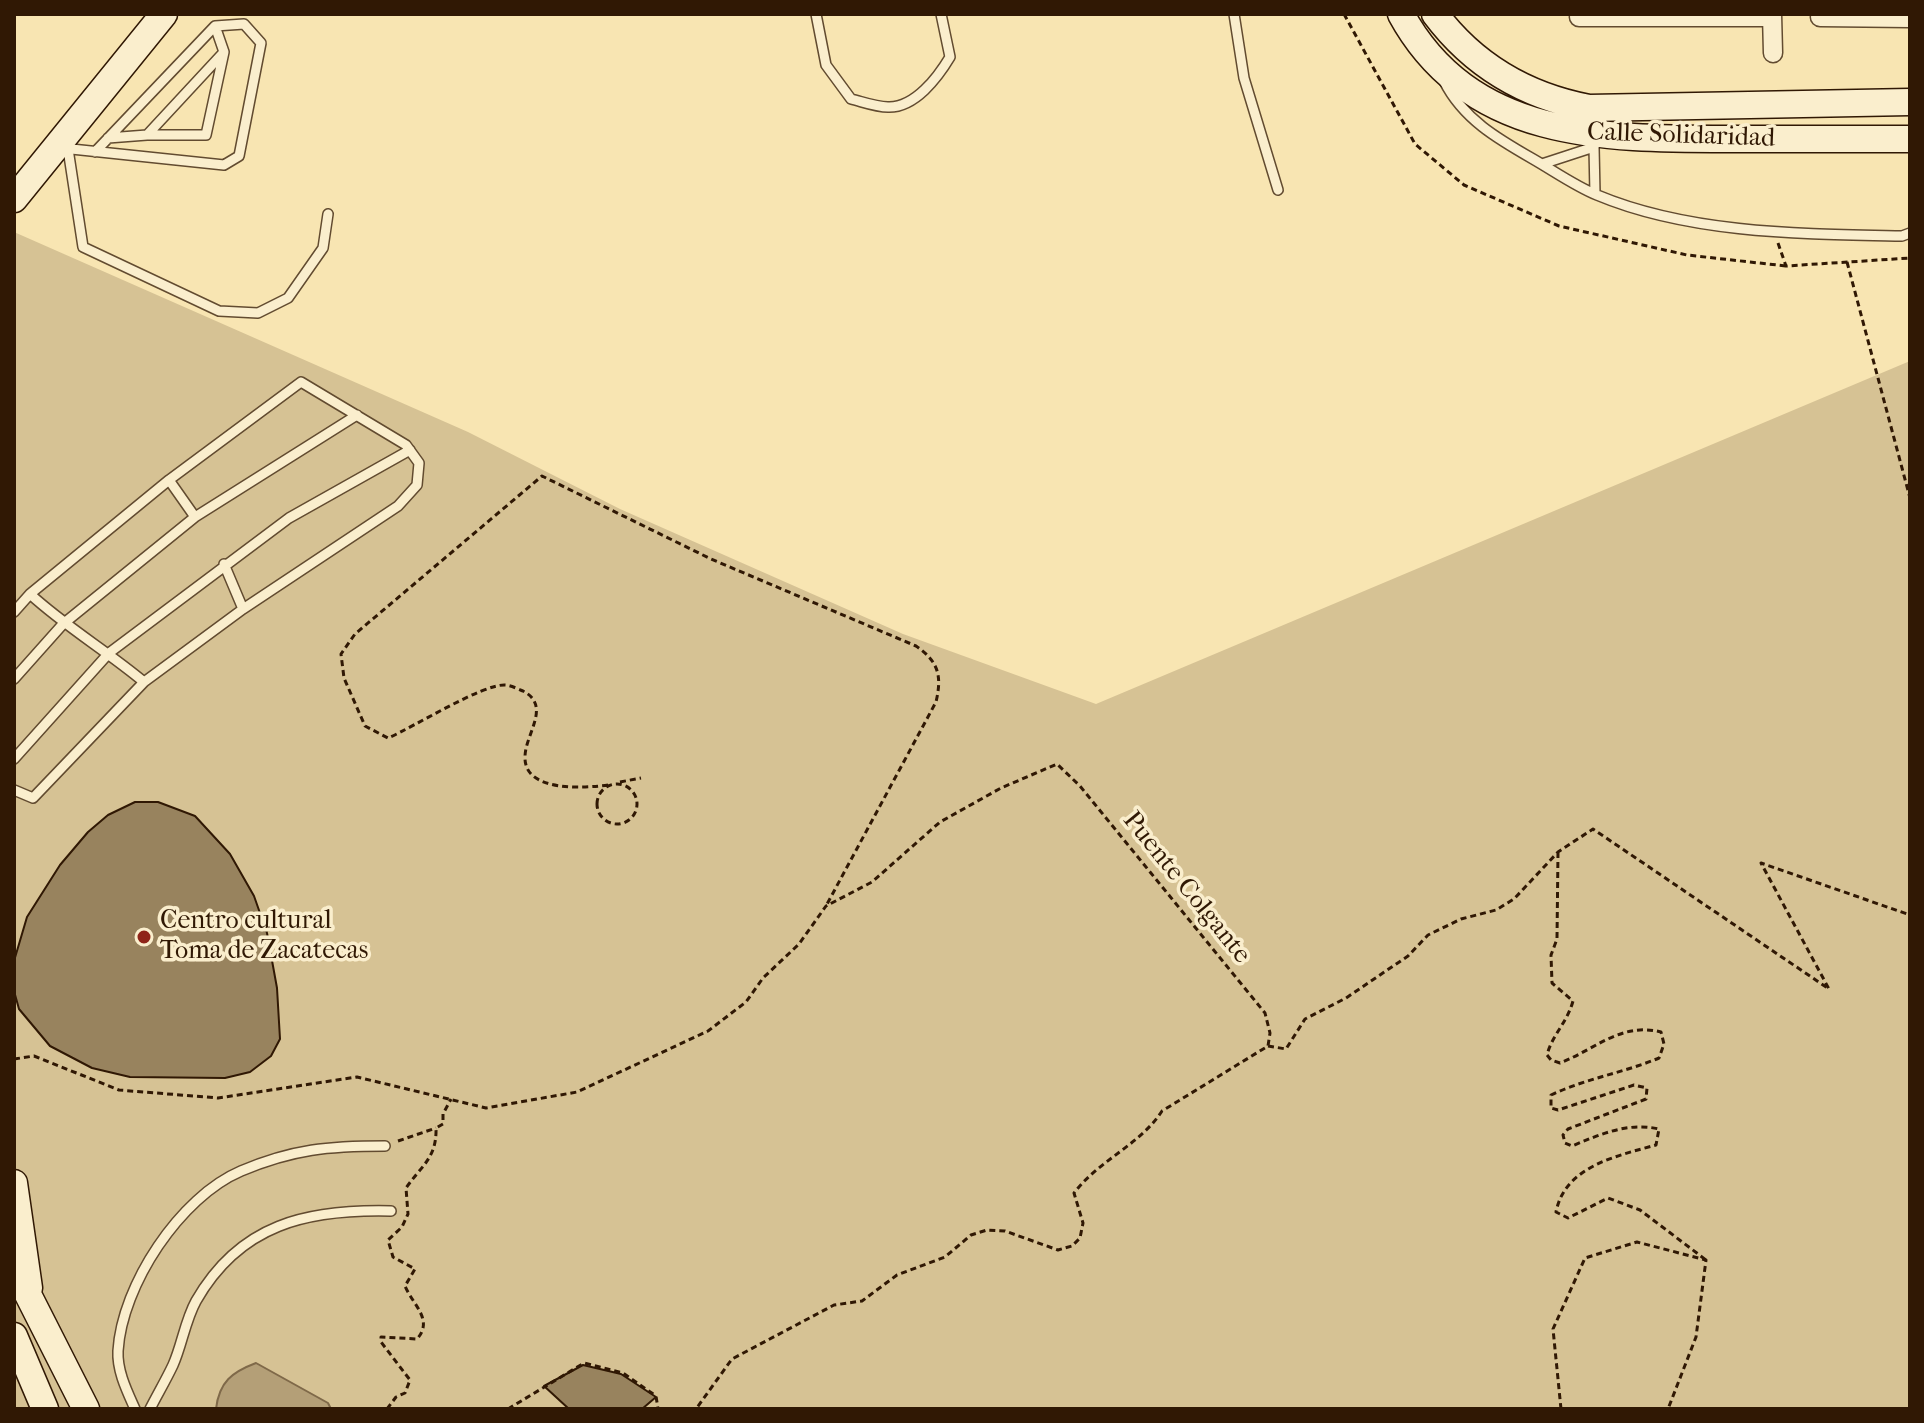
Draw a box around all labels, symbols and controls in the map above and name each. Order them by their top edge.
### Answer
street label: Calle Solidaridad [1586,117,1776,155]
street label: Puente Colgante [1115,806,1257,970]
place label: Centro cultural Toma de Zacatecas [160,906,368,968]
marker: Centro cultural Toma de Zacatecas [135,928,153,946]

